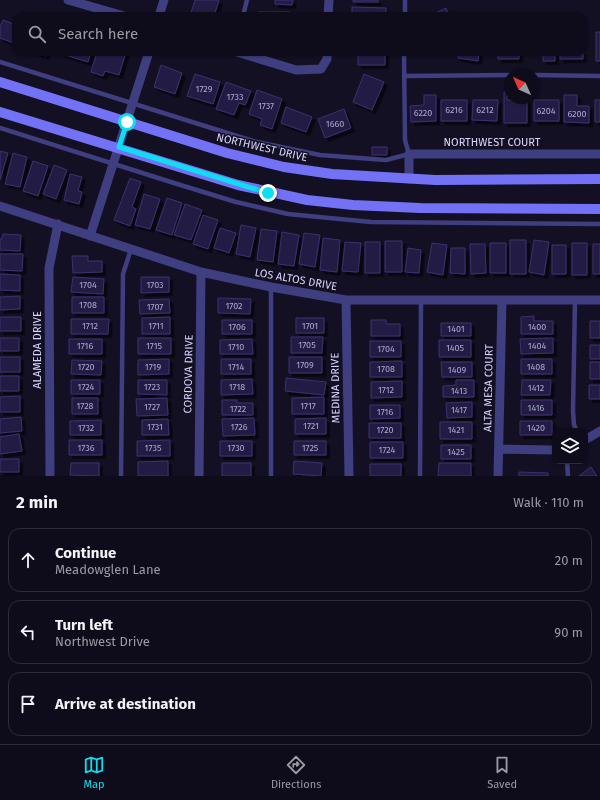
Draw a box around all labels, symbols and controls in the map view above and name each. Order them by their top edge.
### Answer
search box [12,12,588,56]
icon: search [26,23,48,45]
text: Search here [58,25,138,43]
north arrow [504,68,540,104]
house number: 1729 [196,84,213,94]
house number: 1733 [227,92,243,102]
house number: 1737 [258,101,274,111]
house number: 6216 [445,105,463,115]
house number: 6212 [476,105,494,115]
house number: 6204 [537,106,556,116]
house number: 6220 [414,108,432,118]
house number: 6200 [567,109,587,119]
route start [118,113,136,131]
house number: 1660 [326,119,344,129]
street label: NORTHWEST DRIVE [215,131,309,164]
street label: NORTHWEST COURT [444,136,541,149]
route end [259,184,277,202]
street label: LOS ALTOS DRIVE [254,266,338,293]
house number: 1704 [79,280,97,290]
house number: 1703 [146,280,164,290]
house number: 1708 [79,300,97,310]
house number: 1702 [225,301,243,311]
house number: 1707 [147,302,163,312]
street label: ALAMEDA DRIVE [31,311,44,389]
house number: 1712 [82,321,98,331]
house number: 1711 [148,321,164,331]
house number: 1701 [302,321,318,331]
house number: 1706 [228,322,246,332]
house number: 1400 [528,322,546,332]
house number: 1401 [447,324,465,334]
street label: CORDOVA DRIVE [181,334,196,414]
house number: 1705 [298,340,316,350]
house number: 1716 [77,341,93,351]
house number: 1715 [146,341,163,351]
house number: 1404 [528,341,546,351]
house number: 1710 [228,342,244,352]
house number: 1405 [446,343,465,353]
house number: 1704 [377,344,395,354]
street label: ALTA MESA COURT [481,344,496,432]
street label: MEDINA DRIVE [328,353,343,423]
house number: 1709 [296,360,314,370]
house number: 1720 [77,362,95,372]
house number: 1719 [145,362,161,372]
house number: 1714 [228,362,244,372]
house number: 1408 [527,362,545,372]
house number: 1708 [377,364,395,374]
house number: 1409 [448,365,466,375]
house number: 1724 [78,382,95,392]
house number: 1723 [144,382,160,392]
house number: 1718 [229,382,245,392]
house number: 1412 [528,383,544,393]
house number: 1712 [378,385,394,395]
house number: 1413 [451,386,467,396]
house number: 1728 [76,401,94,411]
house number: 1717 [300,401,316,411]
house number: 1727 [144,402,160,412]
house number: 1416 [528,403,545,413]
house number: 1722 [230,404,246,414]
house number: 1417 [451,405,467,415]
house number: 1716 [377,407,393,417]
house number: 1721 [303,421,319,431]
house number: 1731 [147,422,163,432]
house number: 1726 [230,422,248,432]
house number: 1732 [78,423,94,433]
house number: 1420 [527,423,545,433]
house number: 1720 [376,425,394,435]
house number: 1421 [448,425,464,435]
map controls [552,428,588,464]
button: layers [552,428,588,464]
house number: 1736 [77,443,95,453]
house number: 1735 [145,443,162,453]
house number: 1730 [227,443,245,453]
house number: 1725 [302,443,319,453]
house number: 1724 [379,445,396,455]
house number: 1425 [447,447,465,457]
text: 2 min [16,492,58,513]
text: Walk · 110 m [513,495,584,510]
text: Continue [55,544,116,562]
icon: ahead [17,549,39,571]
text: 20 m [555,553,583,568]
text: Meadowglen Lane [55,562,161,577]
text: Turn left [55,616,113,634]
icon: left [17,621,39,643]
text: 90 m [554,625,583,640]
text: Northwest Drive [55,634,150,649]
icon: arrive [17,693,39,715]
text: Arrive at destination [55,695,196,713]
tab: Map [83,754,105,791]
tab: Directions [271,754,321,791]
tab: Saved [487,754,517,791]

